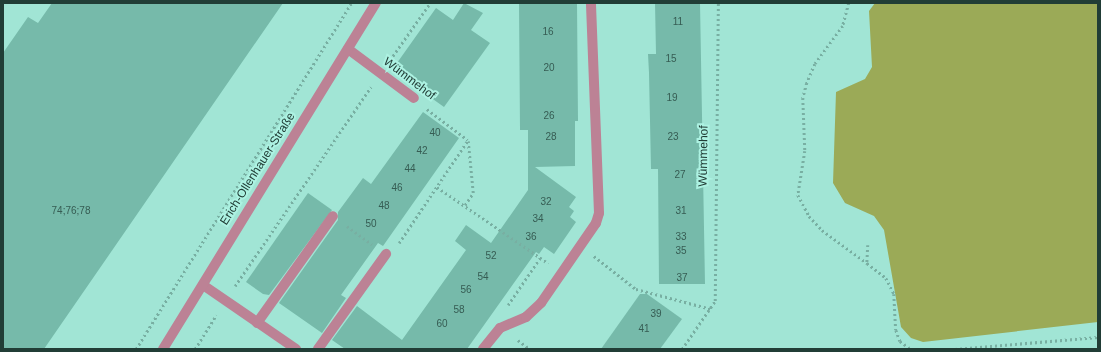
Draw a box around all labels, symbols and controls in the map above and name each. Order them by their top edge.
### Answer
house number: 11 [673,16,683,28]
house number: 16 [542,26,554,38]
house number: 15 [665,53,677,65]
street label: Wümmehof [380,55,438,103]
house number: 20 [543,62,555,74]
house number: 19 [666,92,678,104]
street label: Erich-Ollenhauer-Straße [217,110,299,228]
house number: 26 [543,110,555,122]
street label: Wümmehof [696,125,712,187]
house number: 40 [429,127,441,139]
house number: 28 [545,131,557,143]
house number: 23 [667,131,679,143]
house number: 42 [416,145,428,157]
house number: 44 [404,163,416,175]
house number: 27 [674,169,686,181]
house number: 46 [391,182,403,194]
house number: 32 [540,196,552,208]
house number: 48 [378,200,390,212]
house number: 74;76;78 [52,205,90,217]
house number: 31 [675,205,687,217]
house number: 34 [532,213,544,225]
house number: 50 [365,218,377,230]
house number: 36 [525,231,537,243]
house number: 33 [675,231,687,243]
house number: 35 [675,245,687,257]
house number: 52 [485,250,497,262]
house number: 54 [477,271,489,283]
house number: 37 [676,272,688,284]
house number: 56 [460,284,472,296]
house number: 58 [453,304,465,316]
house number: 39 [650,308,662,320]
house number: 60 [436,318,448,330]
house number: 41 [638,323,650,335]

